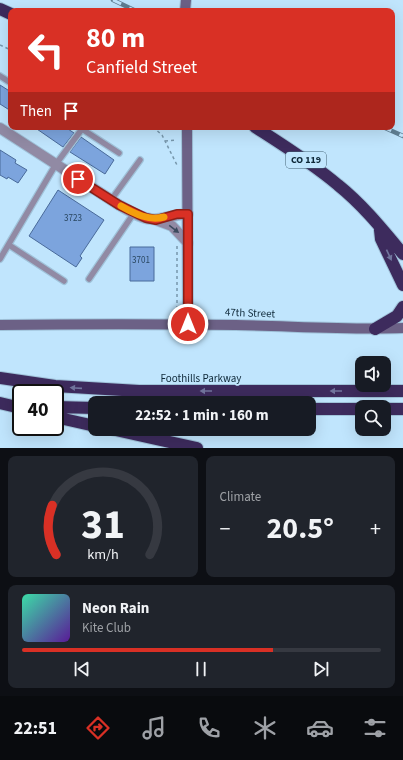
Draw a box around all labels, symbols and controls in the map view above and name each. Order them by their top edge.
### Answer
text: 80 m [86,18,145,58]
icon: left [20,24,72,76]
text: Canfield Street [86,55,197,80]
icon: arrive [60,100,82,122]
text: Then [20,101,52,122]
road number: CO 119 [286,152,326,168]
pin [61,162,95,196]
icon: arrive [67,168,89,190]
house number: 3723 [64,212,82,225]
one-way arrow [168,224,179,233]
one-way arrow [386,250,392,261]
house number: 3701 [132,254,150,267]
position arrow [167,303,209,345]
street label: 47th Street [225,305,276,321]
map controls [355,356,391,436]
button: sound [355,356,391,392]
street label: Foothills Parkway [161,371,241,386]
speed limit sign: 40 [12,384,64,436]
one-way arrow [70,384,82,391]
one-way arrow [199,388,212,394]
one-way arrow [329,388,342,394]
button: search [355,400,391,436]
text: 22:52 · 1 min · 160 m [135,405,269,426]
text: Climate [220,488,261,506]
text: 31 [81,494,125,554]
text: 20.5° [267,507,334,550]
text: − [220,513,230,545]
text: + [370,513,381,545]
text: km/h [87,543,119,564]
text: Neon Rain [82,598,149,619]
text: Kite Club [82,619,131,637]
icon: previous [71,658,93,680]
icon: pause [190,658,212,680]
icon: next [310,658,332,680]
icon: directions [84,714,112,742]
icon: music [140,714,168,742]
icon: phone [195,714,223,742]
icon: climate [251,714,279,742]
icon: car [306,714,334,742]
icon: filters [361,714,389,742]
text: 22:51 [14,716,57,741]

